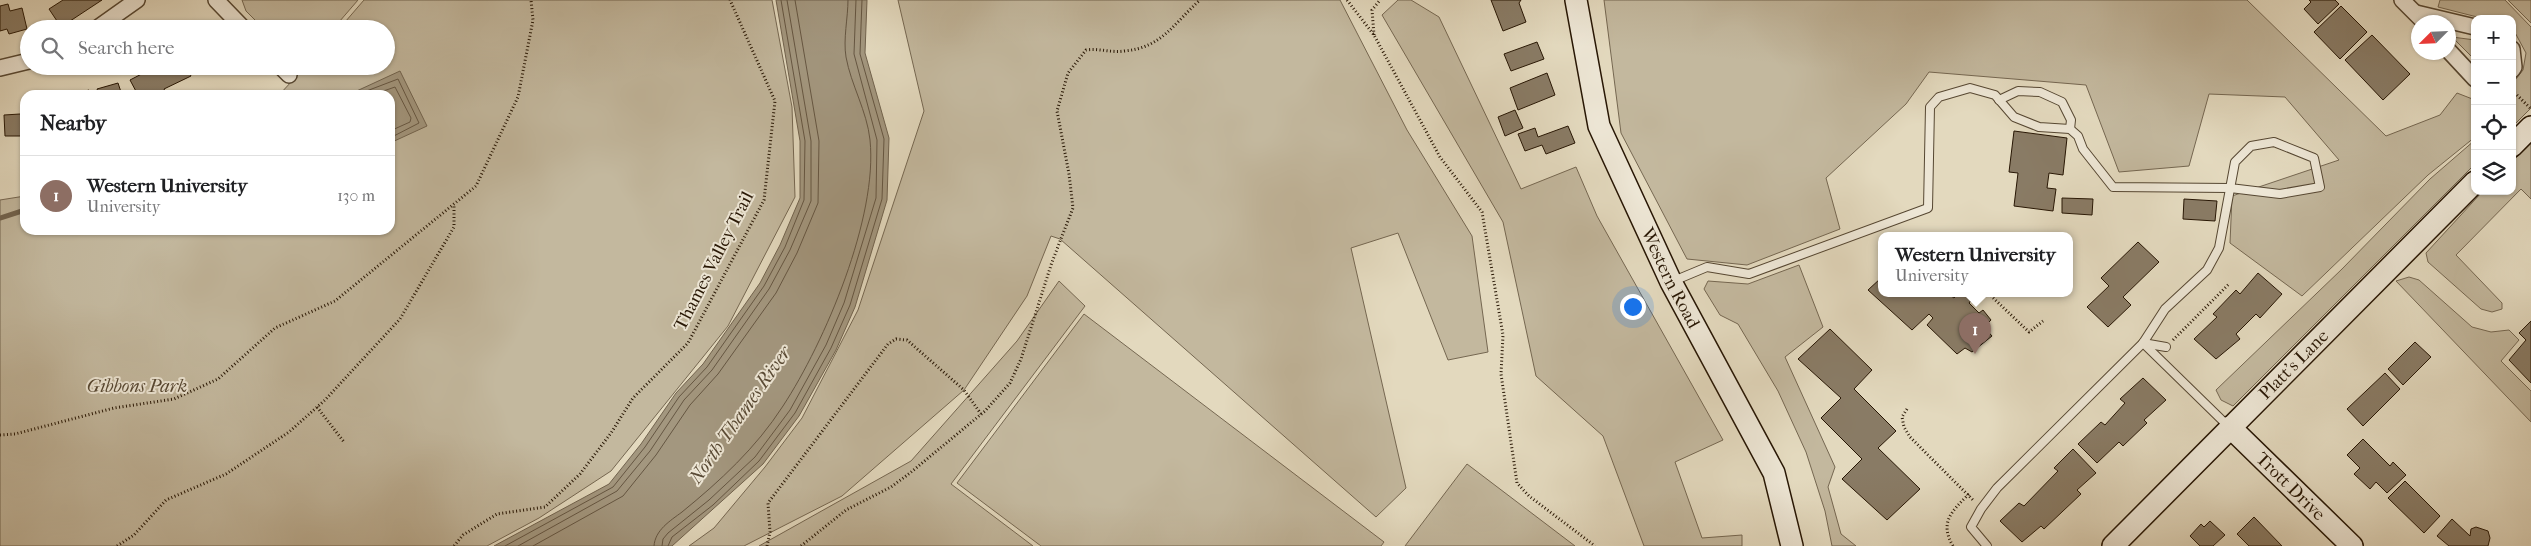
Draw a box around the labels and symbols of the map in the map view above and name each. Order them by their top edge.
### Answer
north arrow [2411,15,2456,60]
street label: Thames Valley Trail [670,188,758,334]
street label: Western Road [1636,223,1704,332]
your location [1620,294,1646,320]
pin: 1 [1959,313,1991,354]
street label: Platt's Lane [2254,325,2333,404]
water label: North Thames River [684,341,796,489]
park label: Gibbons Park [87,376,187,397]
street label: Trott Drive [2252,448,2330,525]

